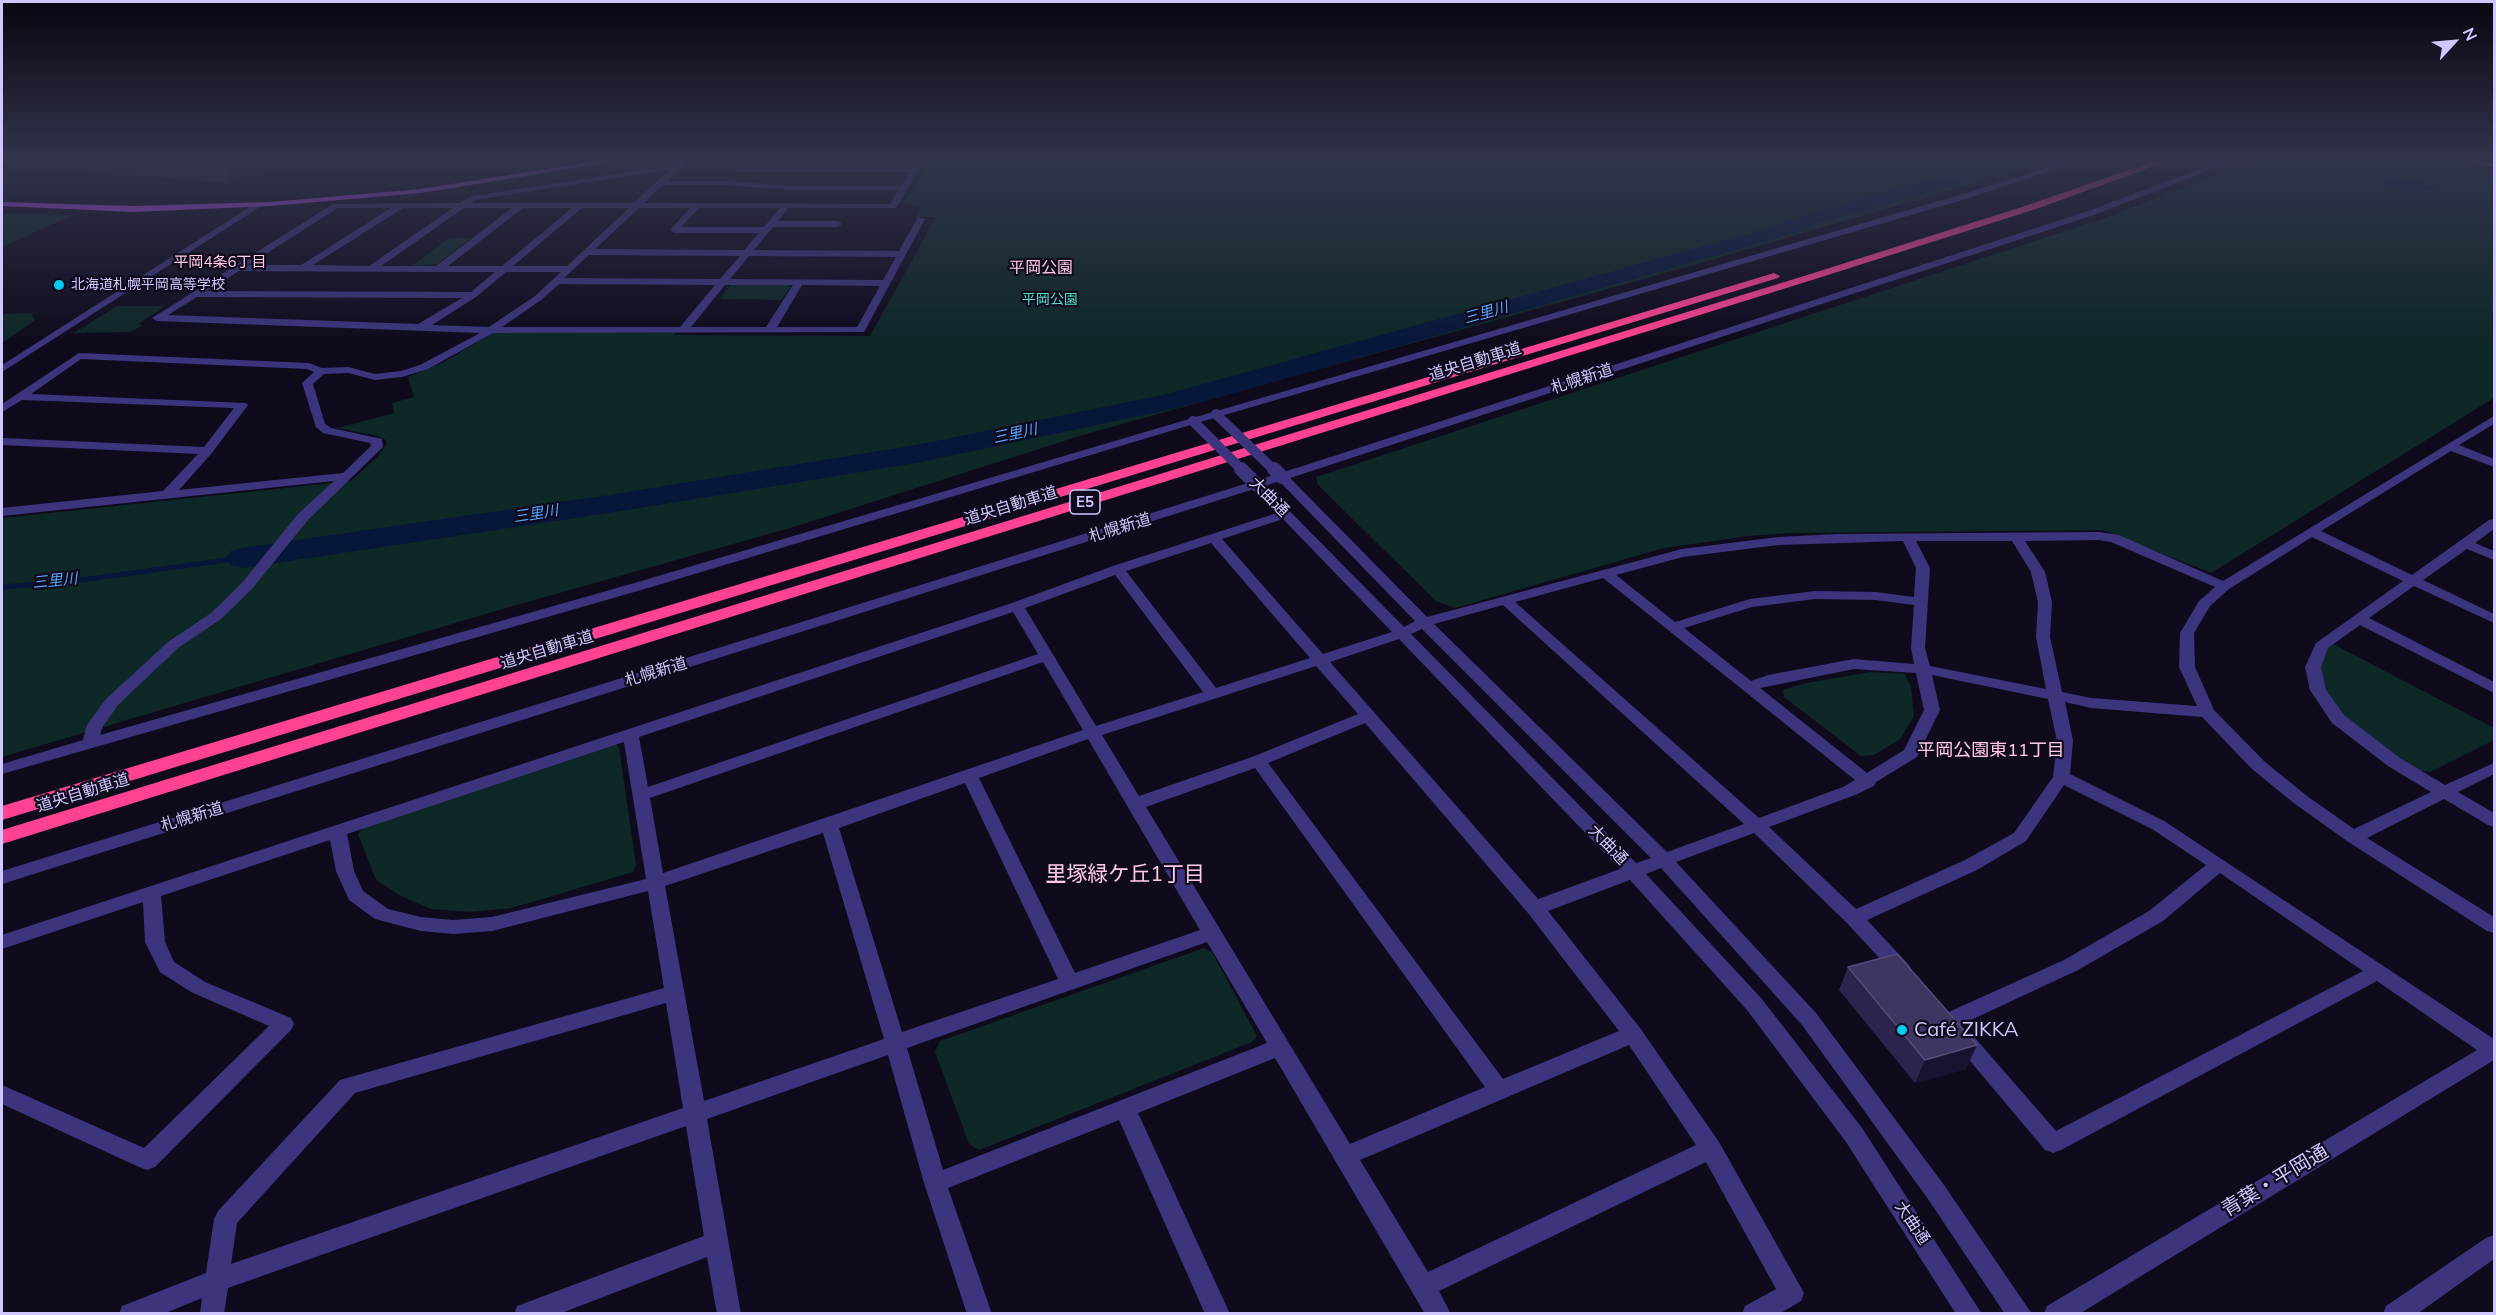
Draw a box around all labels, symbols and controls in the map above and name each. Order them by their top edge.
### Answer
north arrow [2424,12,2484,72]
text: N [2459,24,2482,44]
district label: 平岡4条6丁目 [174,253,266,271]
district label: 平岡公園 [1009,258,1073,278]
place label: 北海道札幌平岡高等学校 [71,277,225,293]
marker: 北海道札幌平岡高等学校 [52,278,66,292]
park label: 平岡公園 [1022,292,1078,308]
water label: 三里川 [1462,298,1510,328]
street label: 道央自動車道 [1426,339,1524,385]
street label: 札幌新道 [1549,360,1615,398]
water label: 三里川 [991,421,1039,447]
street label: 大曲通 [1245,473,1293,521]
street label: 道央自動車道 [962,483,1060,529]
road number: E5 [1070,490,1100,514]
water label: 三里川 [512,502,560,526]
street label: 札幌新道 [1087,509,1153,547]
water label: 三里川 [32,570,78,592]
street label: 道央自動車道 [498,627,596,673]
street label: 札幌新道 [623,653,689,691]
district label: 平岡公園東11丁目 [1917,740,2065,762]
street label: 道央自動車道 [34,770,132,816]
street label: 札幌新道 [159,798,225,836]
street label: 大曲通 [1584,821,1632,869]
district label: 里塚緑ケ丘1丁目 [1045,862,1205,888]
place label: Café ZIKKA [1914,1018,2019,1042]
marker: Café ZIKKA [1895,1023,1909,1037]
street label: 青葉・平岡通 [2217,1140,2333,1222]
street label: 大曲通 [1891,1198,1933,1248]

